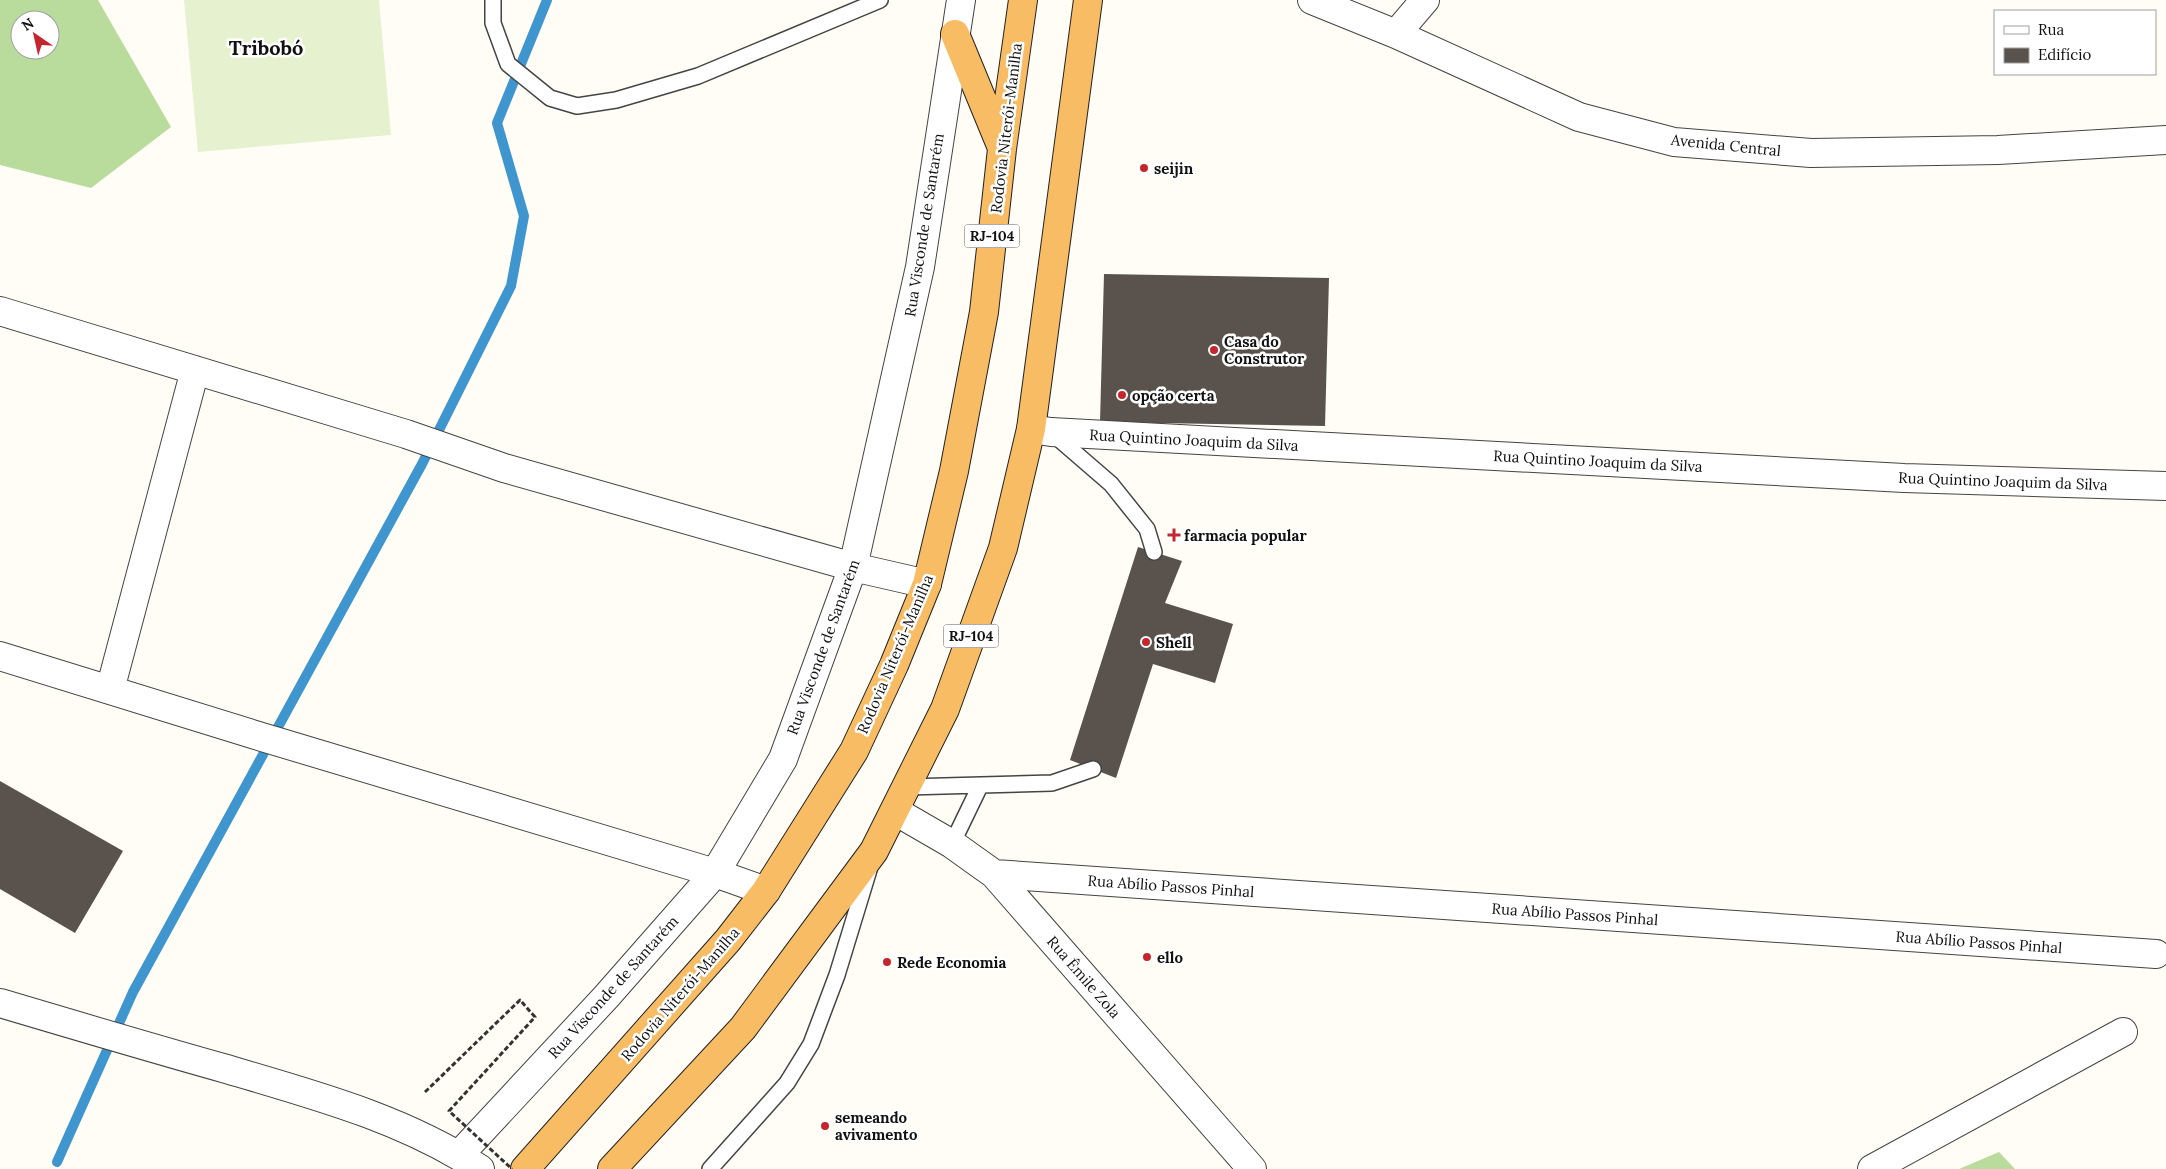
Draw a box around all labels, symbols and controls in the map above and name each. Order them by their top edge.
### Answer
north arrow [10,10,60,60]
legend [1994,10,2156,75]
text: N [18,14,37,35]
text: Rua [2038,20,2064,39]
district label: Tribobó [229,35,303,60]
street label: Rodovia Niterói-Manilha [986,42,1026,214]
text: Edifício [2038,45,2091,64]
street label: Avenida Central [1669,130,1782,160]
street label: Rua Visconde de Santarém [900,132,948,318]
place label: seijin [1154,159,1194,178]
marker: seijin [1138,162,1150,174]
road number: RJ-104 [964,225,1020,248]
place label: Casa do Construtor [1224,332,1305,368]
marker: Casa do Construtor [1208,344,1220,356]
place label: opção certa [1132,386,1215,405]
marker: opção certa [1116,389,1128,401]
street label: Rua Quintino Joaquim da Silva [1089,425,1299,455]
street label: Rua Quintino Joaquim da Silva [1493,446,1703,476]
street label: Rua Quintino Joaquim da Silva [1898,468,2108,494]
place label: farmacia popular [1184,526,1307,545]
marker: farmacia popular [1168,529,1180,541]
street label: Rua Visconde de Santarém [782,557,864,737]
street label: Rodovia Niterói-Manilha [853,571,937,737]
road number: RJ-104 [944,624,998,648]
place label: Shell [1156,633,1192,652]
marker: Shell [1140,636,1152,648]
street label: Rua Abílio Passos Pinhal [1087,871,1255,901]
street label: Rua Abílio Passos Pinhal [1491,899,1659,929]
street label: Rua Visconde de Santarém [544,912,682,1062]
street label: Rodovia Niterói-Manilha [617,923,743,1065]
street label: Rua Abílio Passos Pinhal [1895,927,2063,957]
street label: Rua Êmile Zola [1043,932,1125,1022]
place label: ello [1157,948,1183,967]
marker: ello [1141,951,1153,963]
place label: Rede Economia [897,953,1006,972]
marker: Rede Economia [881,956,893,968]
place label: semeando avivamento [835,1108,918,1144]
marker: semeando avivamento [819,1120,831,1132]

